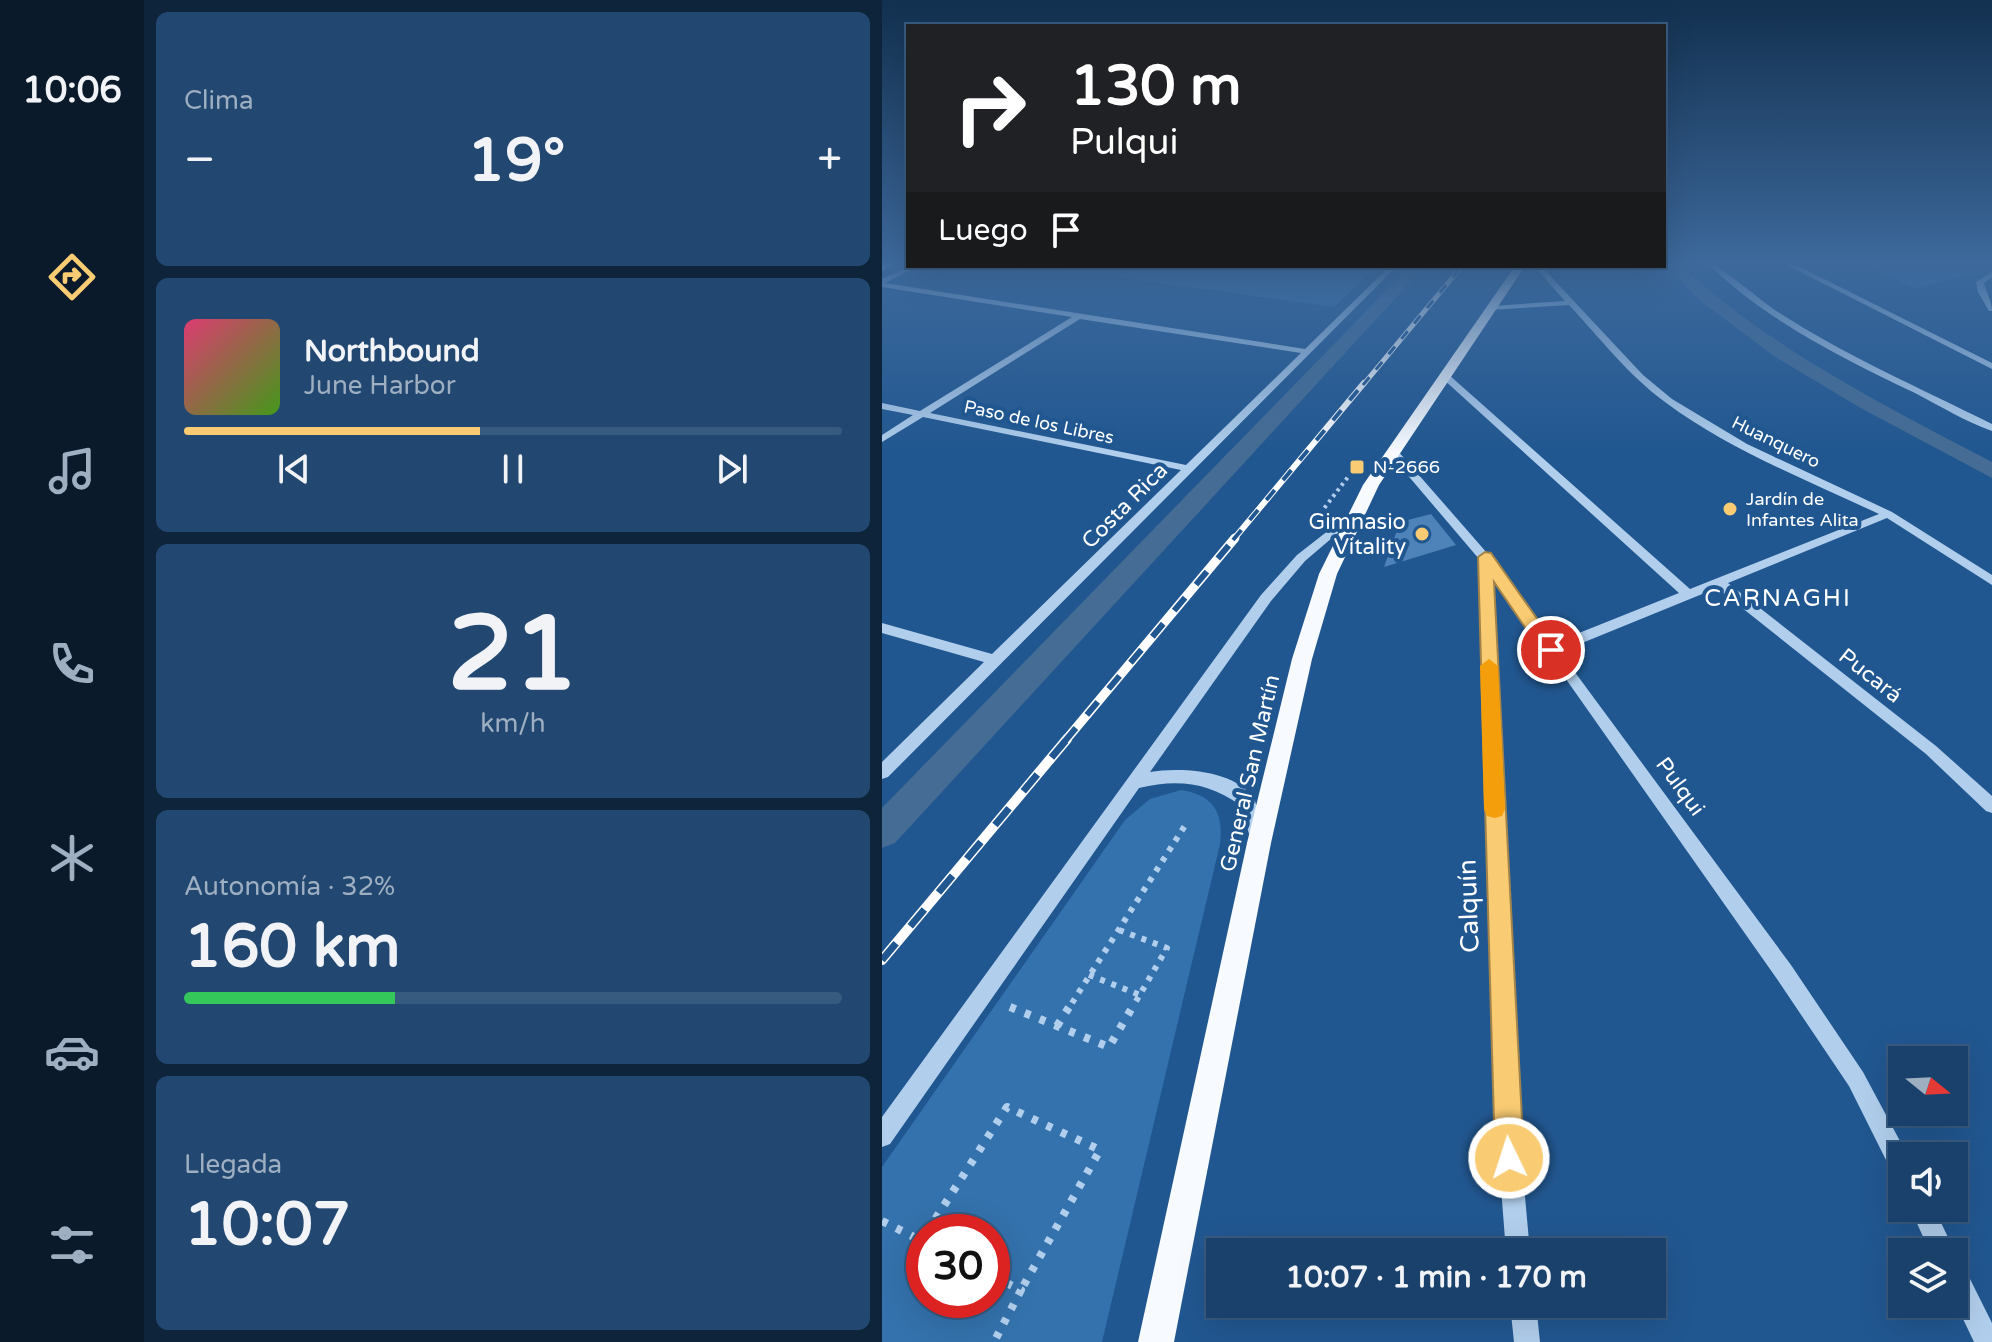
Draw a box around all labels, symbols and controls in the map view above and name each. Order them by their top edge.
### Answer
text: 130 m [1070,53,1241,120]
icon: right [938,56,1042,160]
text: 10:06 [22,69,122,112]
text: Clima [184,85,254,116]
text: Pulqui [1070,121,1178,164]
text: 19° [467,125,565,197]
text: − [184,134,215,187]
text: + [817,134,842,187]
icon: arrive [1044,208,1088,252]
text: Luego [938,212,1028,249]
icon: directions [44,249,100,305]
text: Northbound [304,333,480,370]
text: June Harbor [304,370,456,401]
street label: Paso de los Libres [962,395,1116,449]
street label: Huanquero [1728,411,1824,473]
icon: music [44,443,100,499]
icon: previous [272,447,316,491]
icon: pause [491,447,535,491]
icon: next [710,447,754,491]
place label: N-2666 [1373,456,1440,478]
street label: Costa Rica [1076,457,1173,554]
marker: N-2666 [1348,458,1366,476]
place label: Jardín de Infantes Alita [1746,488,1859,531]
marker: Jardín de Infantes Alita [1721,500,1739,518]
place label: Gimnasio Vitality [1308,509,1406,560]
marker: Gimnasio Vitality [1413,525,1431,543]
district label: CARNAGHI [1704,584,1852,613]
text: 21 [448,593,578,718]
pin [1517,616,1585,684]
icon: arrive [1529,628,1573,672]
icon: phone [44,636,100,692]
street label: Pucará [1834,643,1907,708]
street label: General San Martín [1215,672,1285,874]
text: km/h [480,708,546,739]
street label: Pulqui [1650,752,1710,821]
icon: climate [44,830,100,886]
street label: Calquín [1451,859,1486,953]
text: Autonomía · 32% [184,871,395,902]
text: 160 km [184,911,400,983]
icon: car [44,1024,100,1080]
north arrow [1888,1046,1968,1126]
map controls [1888,1046,1968,1318]
position arrow [1467,1116,1551,1200]
button: sound [1888,1142,1968,1222]
text: Llegada [184,1149,282,1180]
text: 10:07 [184,1189,350,1261]
speed limit sign: 30 [906,1214,1010,1318]
icon: filters [44,1217,100,1273]
button: layers [1888,1238,1968,1318]
text: 10:07 · 1 min · 170 m [1285,1259,1587,1296]

